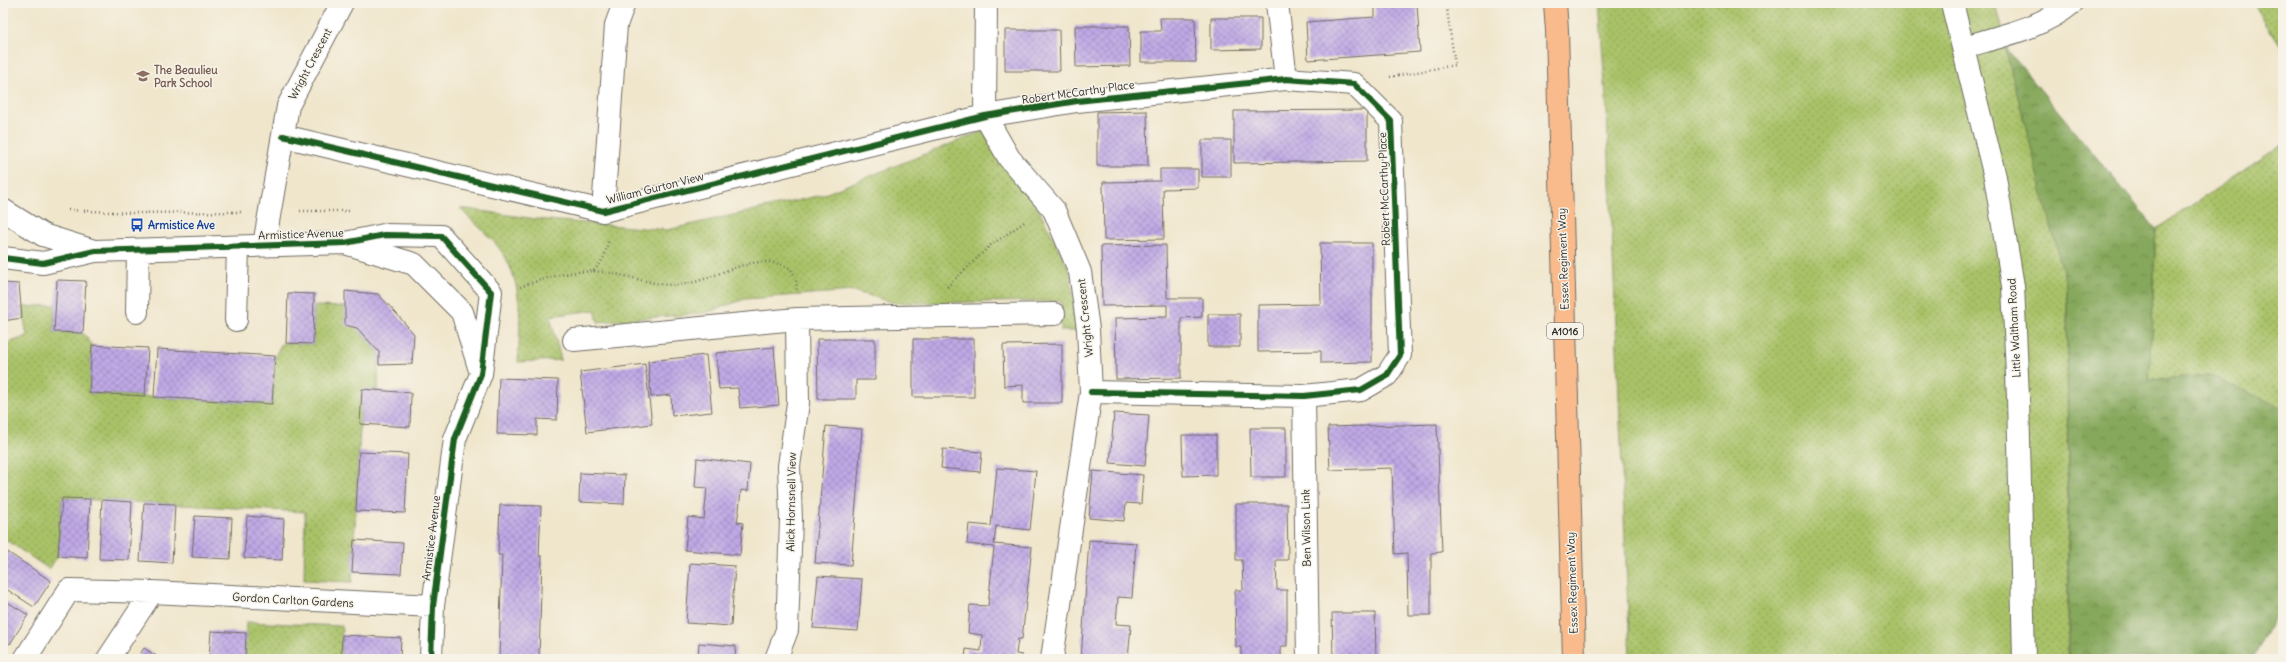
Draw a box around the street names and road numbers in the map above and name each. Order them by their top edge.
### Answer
street label: Wright Crescent [285,26,335,102]
street label: Robert McCarthy Place [1021,77,1135,107]
street label: Robert McCarthy Place [1375,132,1393,246]
street label: William Gurton View [605,169,706,207]
street label: Essex Regiment Way [1554,208,1572,310]
street label: Armistice Avenue [258,226,344,242]
street label: Little Waltham Road [2004,277,2024,378]
street label: Wright Crescent [1074,278,1096,358]
road number: A1016 [1547,323,1583,339]
street label: Alick Hornsnell View [783,452,799,552]
street label: Ben Wilson Link [1298,489,1314,567]
street label: Armistice Avenue [419,495,443,581]
street label: Essex Regiment Way [1563,532,1581,634]
street label: Gordon Carlton Gardens [232,590,354,610]

